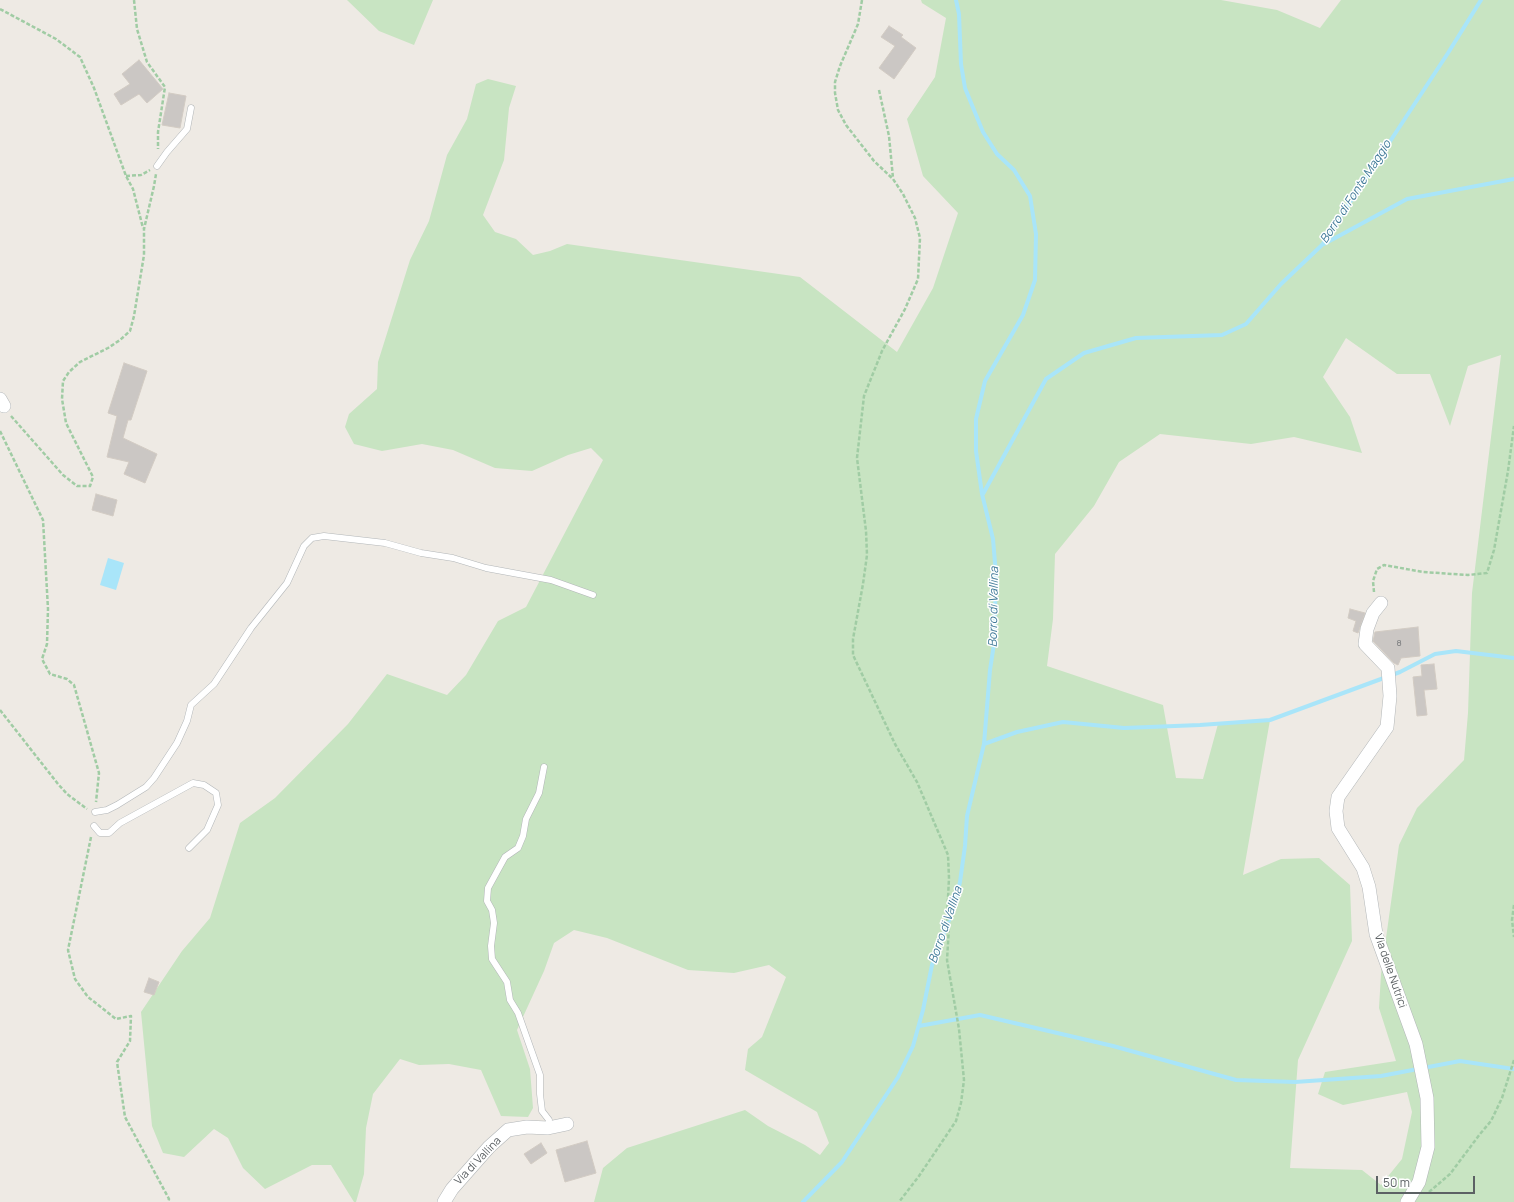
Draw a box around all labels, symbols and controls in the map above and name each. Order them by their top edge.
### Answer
water label: Borro di Fonte Maggio [1317,138,1395,246]
water label: Borro di Vallina [986,567,1002,647]
house number: 8 [1396,638,1402,648]
water label: Borro di Vallina [926,885,966,965]
street label: Via delle Nutrici [1371,932,1409,1010]
street label: Via di Vallina [452,1134,504,1188]
scale bar [1378,1168,1477,1194]
text: 50 m [1383,1174,1410,1191]

